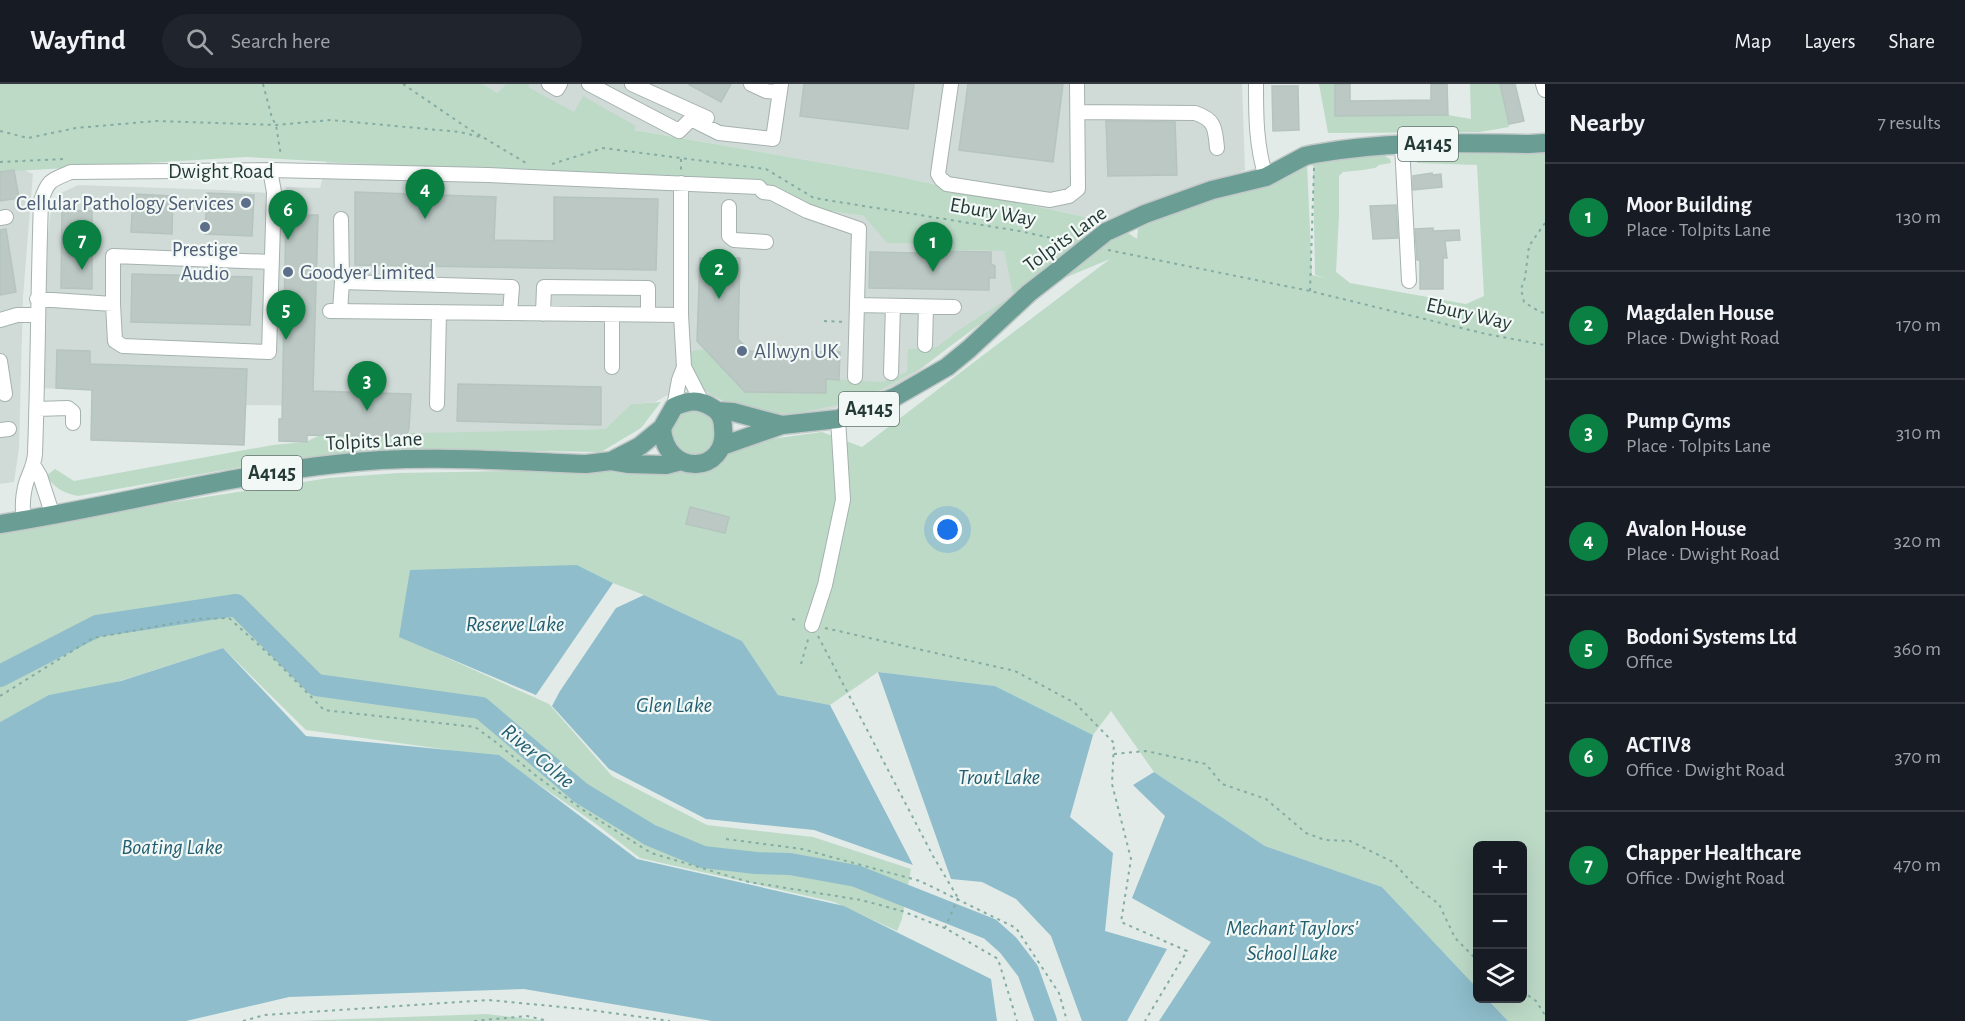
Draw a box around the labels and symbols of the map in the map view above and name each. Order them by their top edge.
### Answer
road number: A4145 [1398,127,1458,161]
street label: Dwight Road [168,161,274,182]
pin: 4 [406,170,444,219]
pin: 6 [268,190,308,240]
place label: Cellular Pathology Services [16,193,234,214]
street label: Ebury Way [948,194,1038,230]
marker: Cellular Pathology Services [239,196,253,210]
street label: Tolpits Lane [1020,202,1110,276]
pin: 7 [62,220,101,270]
marker: Prestige Audio [198,220,212,234]
pin: 1 [914,222,952,272]
place label: Prestige Audio [172,239,238,284]
pin: 2 [700,250,738,299]
place label: Goodyer Limited [300,262,435,283]
marker: Goodyer Limited [281,265,295,279]
pin: 5 [266,290,306,340]
street label: Ebury Way [1424,294,1514,334]
place label: Allwyn UK [754,341,839,362]
marker: Allwyn UK [735,344,749,358]
pin: 3 [348,362,386,411]
road number: A4145 [839,392,899,426]
street label: Tolpits Lane [325,428,423,454]
road number: A4145 [242,456,302,490]
your location [933,515,962,544]
water label: Reserve Lake [466,613,564,635]
water label: Glen Lake [636,694,712,716]
water label: River Colne [497,719,579,793]
water label: Trout Lake [958,766,1040,788]
water label: Boating Lake [121,836,223,858]
water label: Mechant Taylors' School Lake [1226,917,1358,964]

